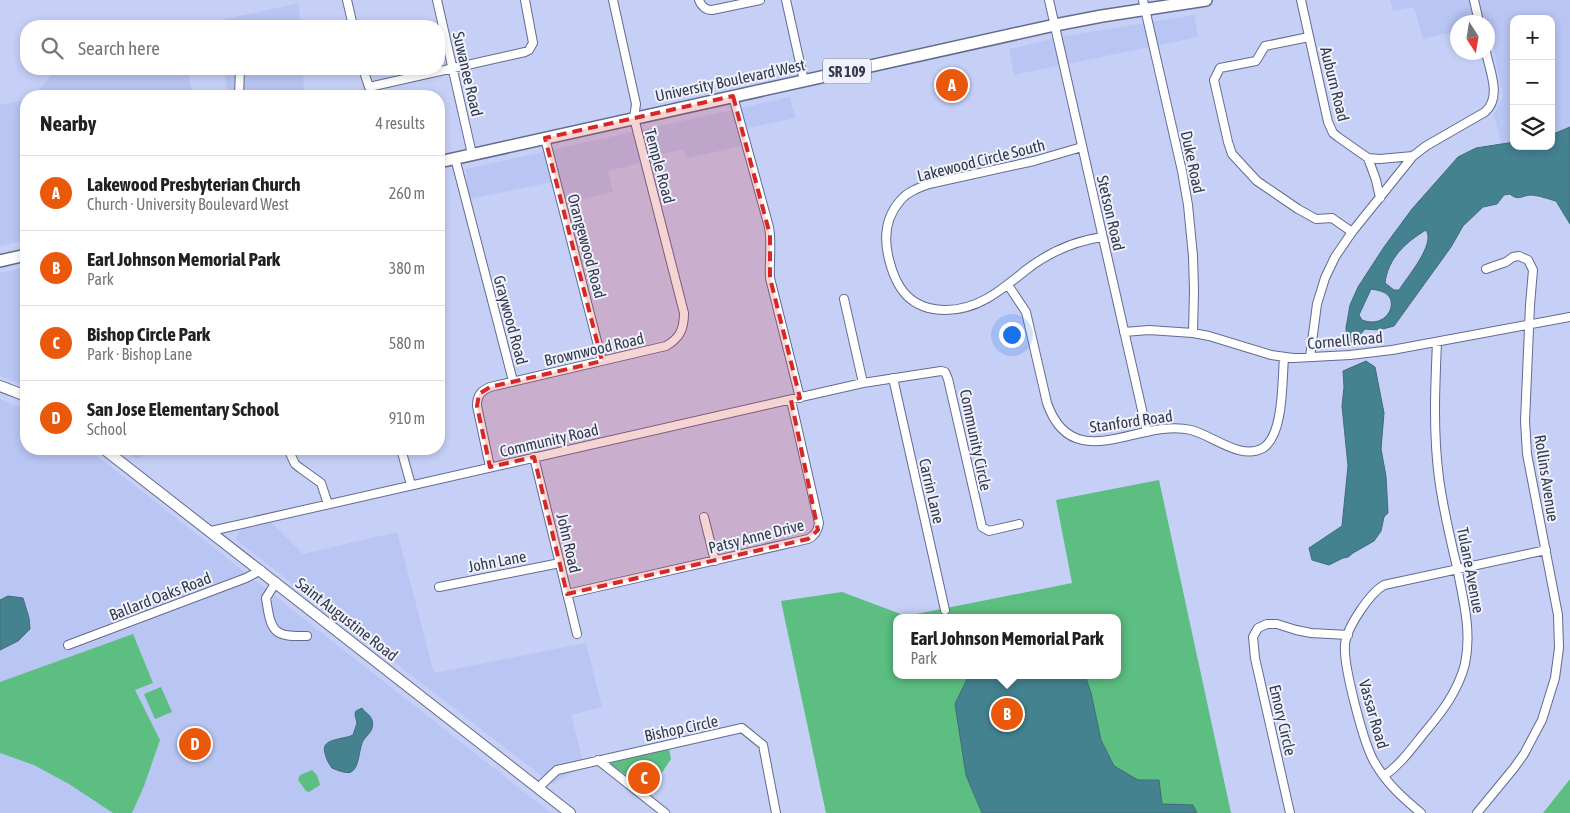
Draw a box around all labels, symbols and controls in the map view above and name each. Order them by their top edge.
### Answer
north arrow [1450,15,1495,60]
map controls [1510,15,1555,150]
button: + [1510,15,1555,60]
search box [20,20,445,75]
street label: Suwanee Road [450,30,486,118]
icon: search [38,34,66,62]
text: Search here [78,37,160,59]
street label: Auburn Road [1317,45,1353,123]
street label: University Boulevard West [653,55,807,106]
road number: SR 109 [823,58,871,84]
button: − [1510,60,1555,105]
pin: A [936,66,968,104]
button: layers [1510,105,1555,150]
text: Nearby [40,111,96,135]
text: 4 results [375,114,425,132]
street label: Temple Road [640,127,679,206]
street label: Duke Road [1178,129,1208,195]
street label: Lakewood Circle South [915,135,1047,185]
text: Lakewood Presbyterian Church [87,173,300,195]
street label: Stetson Road [1094,174,1128,252]
text: A [52,184,60,202]
text: 260 m [389,184,425,202]
street label: Orangewood Road [563,192,610,300]
text: Church · University Boulevard West [87,195,289,213]
text: Earl Johnson Memorial Park [87,248,280,270]
text: B [52,259,60,277]
text: 380 m [389,259,425,277]
text: Park [87,270,114,288]
street label: Graywood Road [489,273,532,367]
your location [999,322,1025,348]
text: Bishop Circle Park [87,323,210,345]
street label: Cornell Road [1307,328,1383,352]
street label: Brownwood Road [542,329,646,369]
text: C [52,334,60,352]
text: 580 m [389,334,425,352]
text: Park · Bishop Lane [87,345,192,363]
street label: Community Circle [955,388,996,493]
text: San Jose Elementary School [87,398,279,420]
street label: Stanford Road [1088,406,1174,436]
text: D [52,409,60,427]
text: 910 m [389,409,425,427]
text: School [87,420,127,438]
street label: Community Road [498,420,600,461]
street label: Rollins Avenue [1531,433,1563,523]
street label: Carrin Lane [916,457,948,525]
street label: John Road [553,511,585,575]
street label: Patsy Anne Drive [706,515,806,558]
street label: Tulane Avenue [1454,526,1488,614]
street label: John Lane [466,547,528,575]
street label: Ballard Oaks Road [107,568,213,624]
street label: Saint Augustine Road [292,574,402,665]
popup [893,614,1121,679]
text: Earl Johnson Memorial Park [910,627,1104,649]
text: Park [910,649,937,667]
street label: Vassar Road [1356,677,1392,751]
street label: Emory Circle [1265,683,1300,757]
pin: B [991,695,1023,733]
street label: Bishop Circle [643,711,720,746]
pin: D [179,725,211,763]
pin: C [628,759,660,797]

